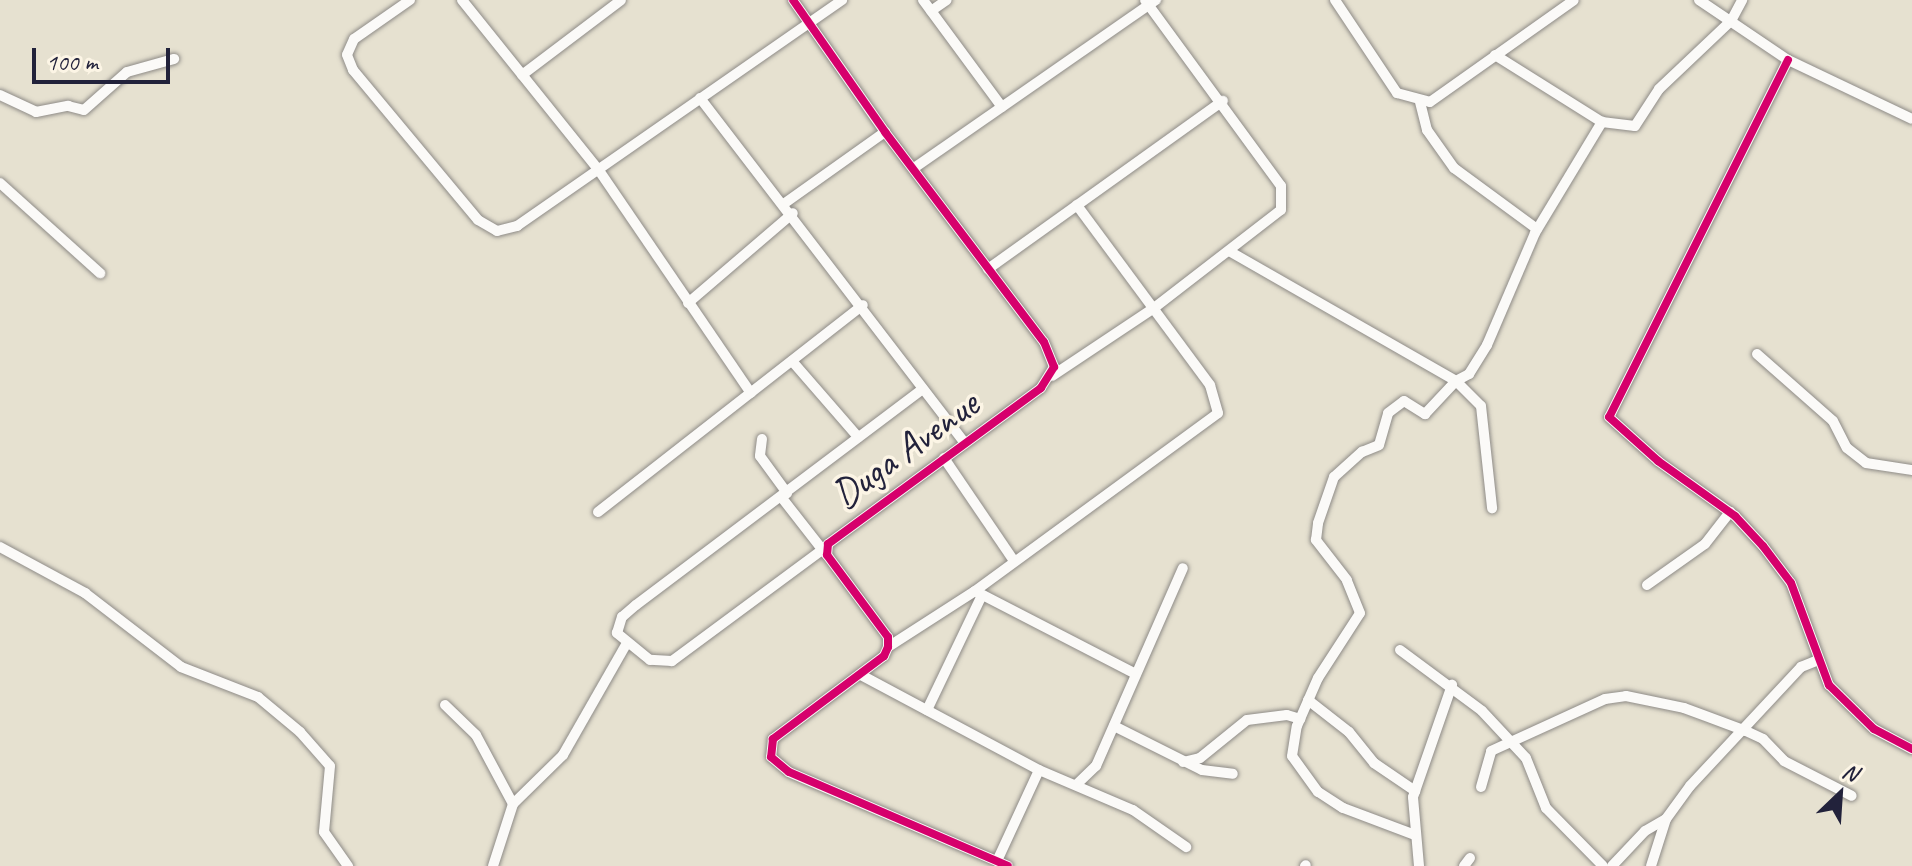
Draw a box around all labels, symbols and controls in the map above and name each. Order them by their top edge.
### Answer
scale bar [36,32,174,82]
text: 100 m [46,47,98,77]
street label: Duga Avenue [822,380,988,518]
north arrow [1800,754,1880,834]
text: N [1838,757,1862,788]

